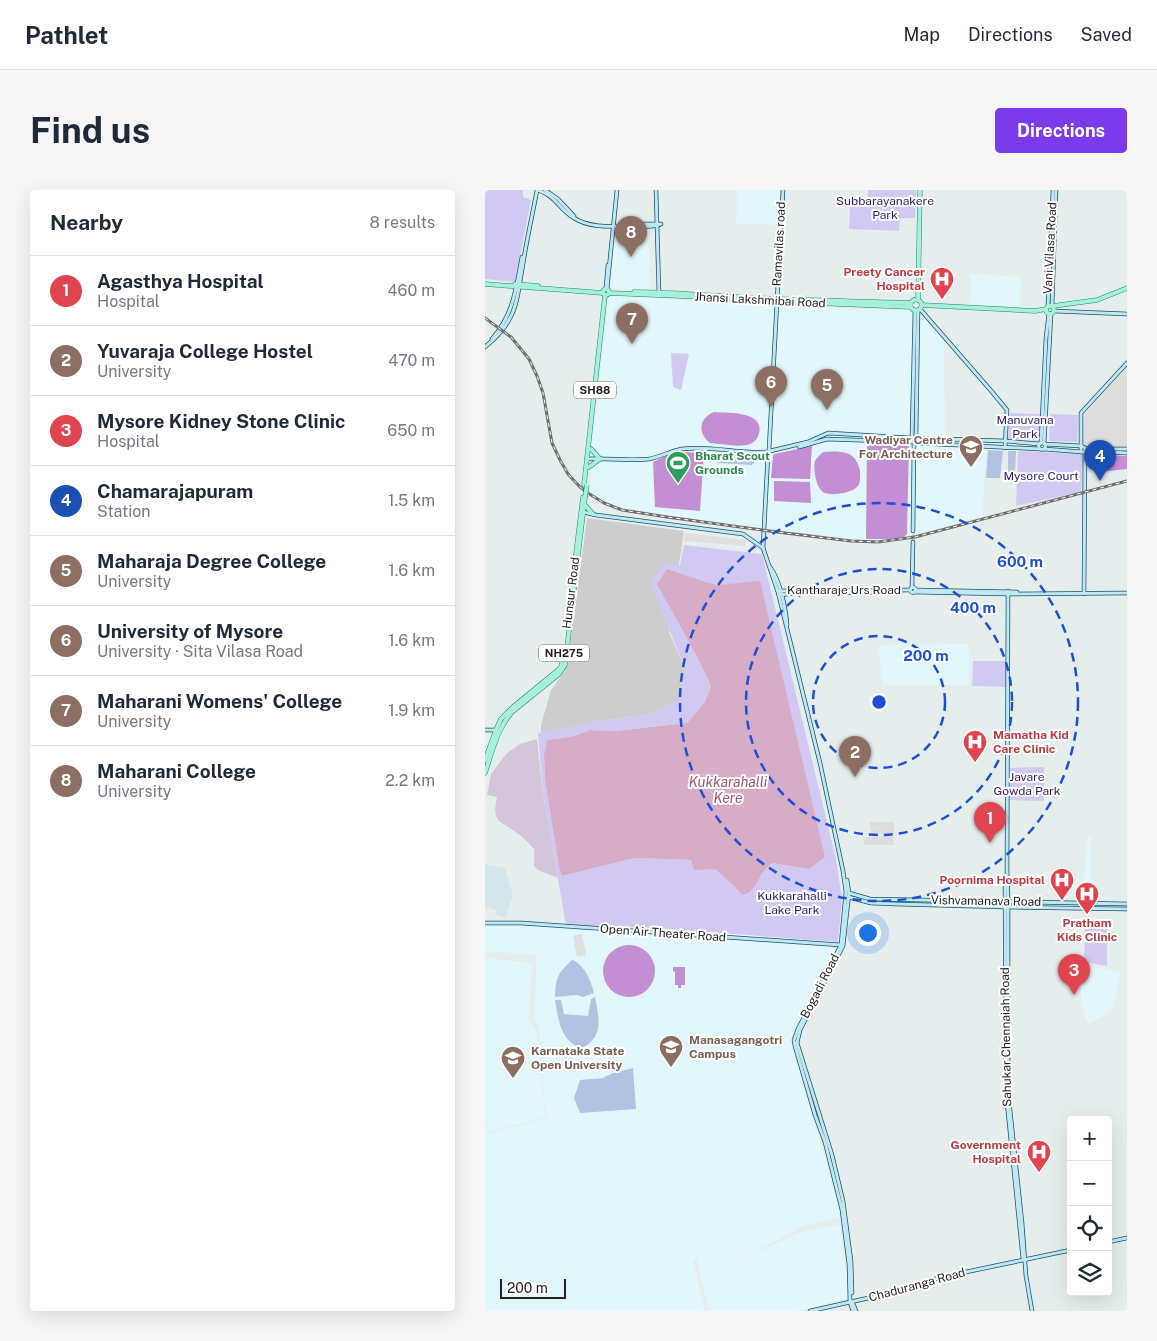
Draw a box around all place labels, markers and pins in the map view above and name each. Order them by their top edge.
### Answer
pin: 8 [615,216,647,257]
place label: Preety Cancer Hospital [843,265,925,293]
hospital icon: Preety Cancer Hospital [929,266,955,300]
pin: 7 [616,303,648,344]
pin: 6 [755,366,787,407]
pin: 5 [811,369,843,410]
place label: Wadiyar Centre For Architecture [859,433,953,461]
school or university icon: Wadiyar Centre For Architecture [958,434,984,468]
pin: 4 [1084,440,1116,481]
place label: Bharat Scout Grounds [695,449,770,477]
sports icon: Bharat Scout Grounds [665,450,691,484]
centre of rings [870,693,888,711]
place label: Mamatha Kid Care Clinic [993,728,1069,756]
hospital icon: Mamatha Kid Care Clinic [962,729,988,763]
pin: 2 [839,736,871,777]
pin: 1 [974,802,1006,843]
hospital icon: Poornima Hospital [1049,867,1075,901]
place label: Poornima Hospital [940,873,1045,887]
hospital icon: Pratham Kids Clinic [1074,881,1100,915]
place label: Pratham Kids Clinic [1057,916,1118,944]
pin: 3 [1058,954,1090,995]
place label: Manasagangotri Campus [689,1033,782,1061]
school or university icon: Manasagangotri Campus [658,1034,684,1068]
place label: Karnataka State Open University [531,1044,624,1072]
school or university icon: Karnataka State Open University [500,1045,526,1079]
place label: Government Hospital [951,1138,1021,1166]
hospital icon: Government Hospital [1026,1139,1052,1173]

